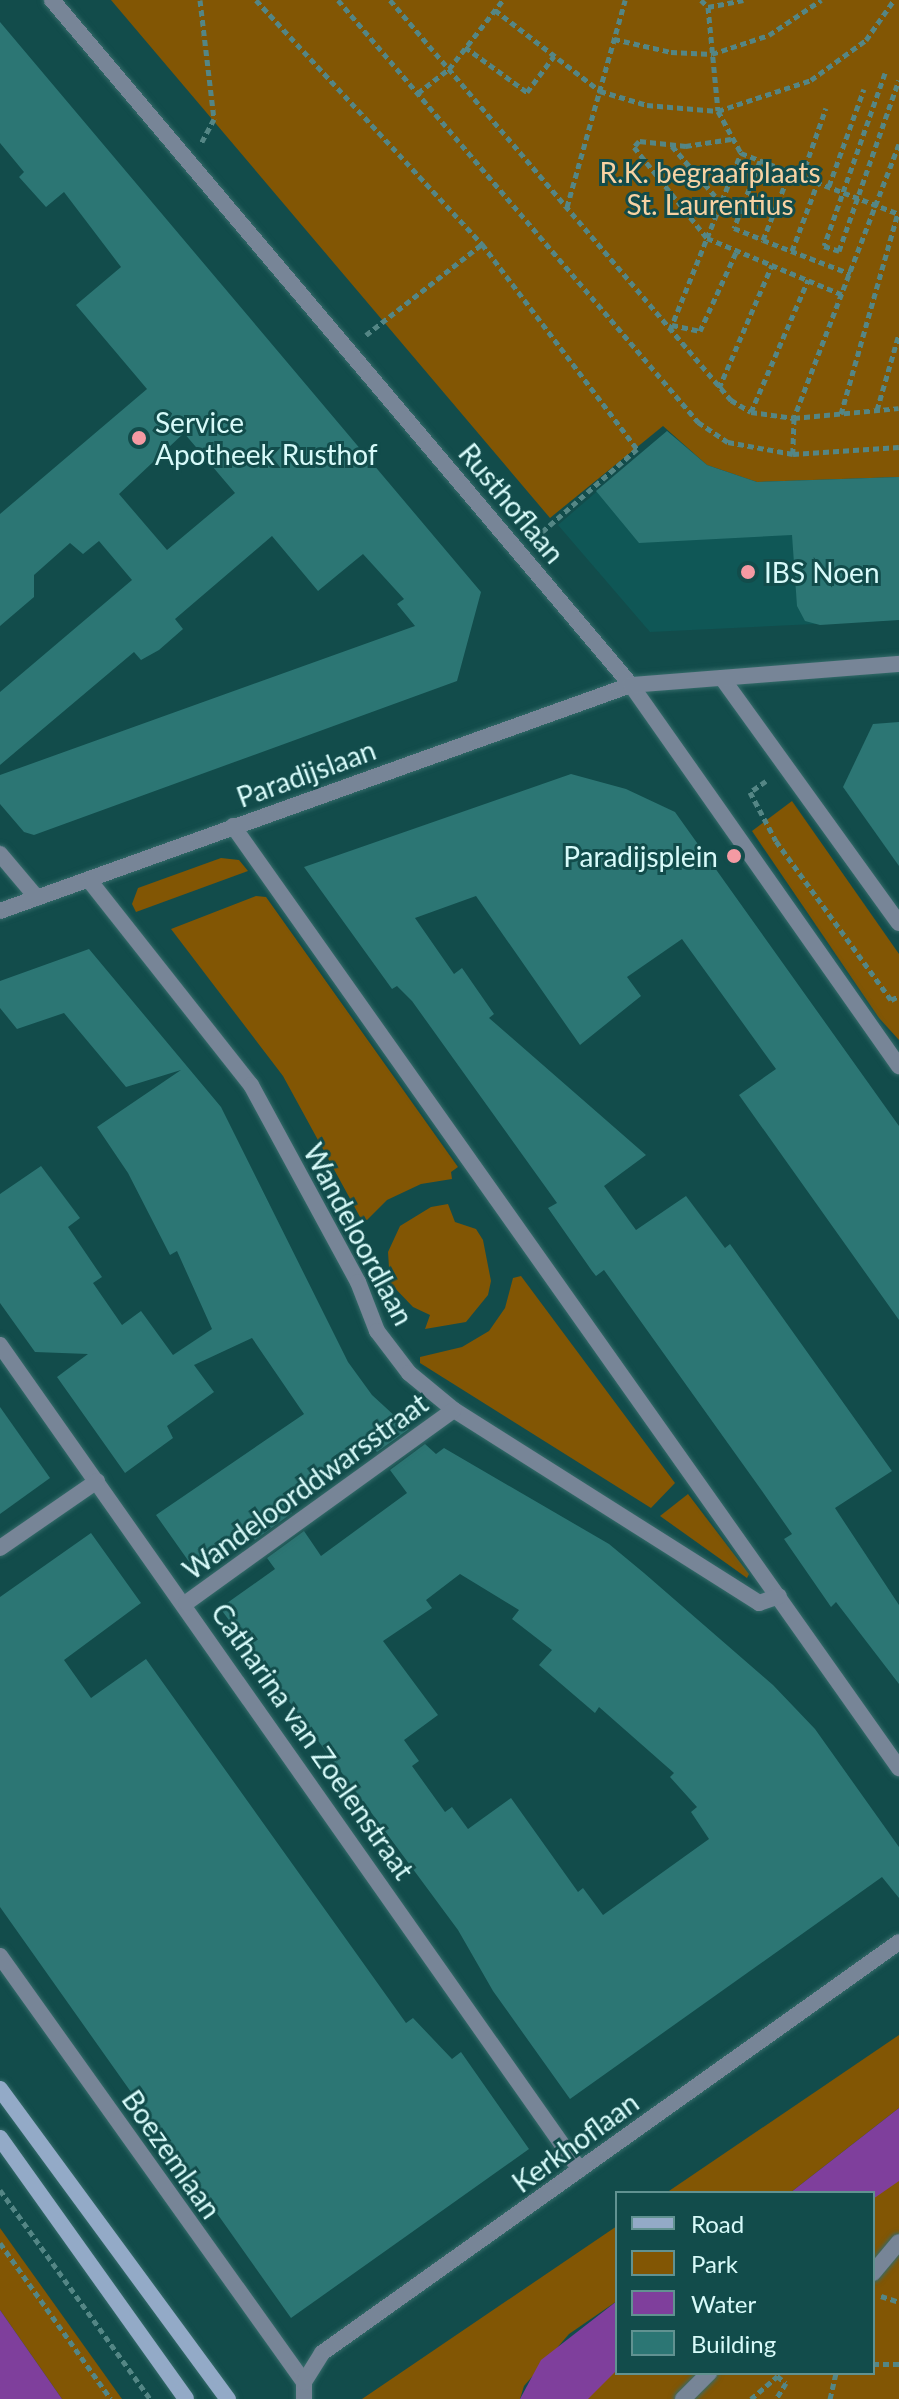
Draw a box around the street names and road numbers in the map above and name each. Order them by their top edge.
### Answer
street label: Rusthoflaan [452,436,572,570]
street label: Paradijslaan [232,732,380,814]
street label: Wandeloordlaan [297,1137,421,1331]
street label: Wandeloorddwarsstraat [176,1386,434,1586]
street label: Catharina van Zoelenstraat [205,1596,421,1886]
street label: Boezemlaan [116,2083,228,2225]
street label: Kerkhoflaan [505,2085,645,2199]

